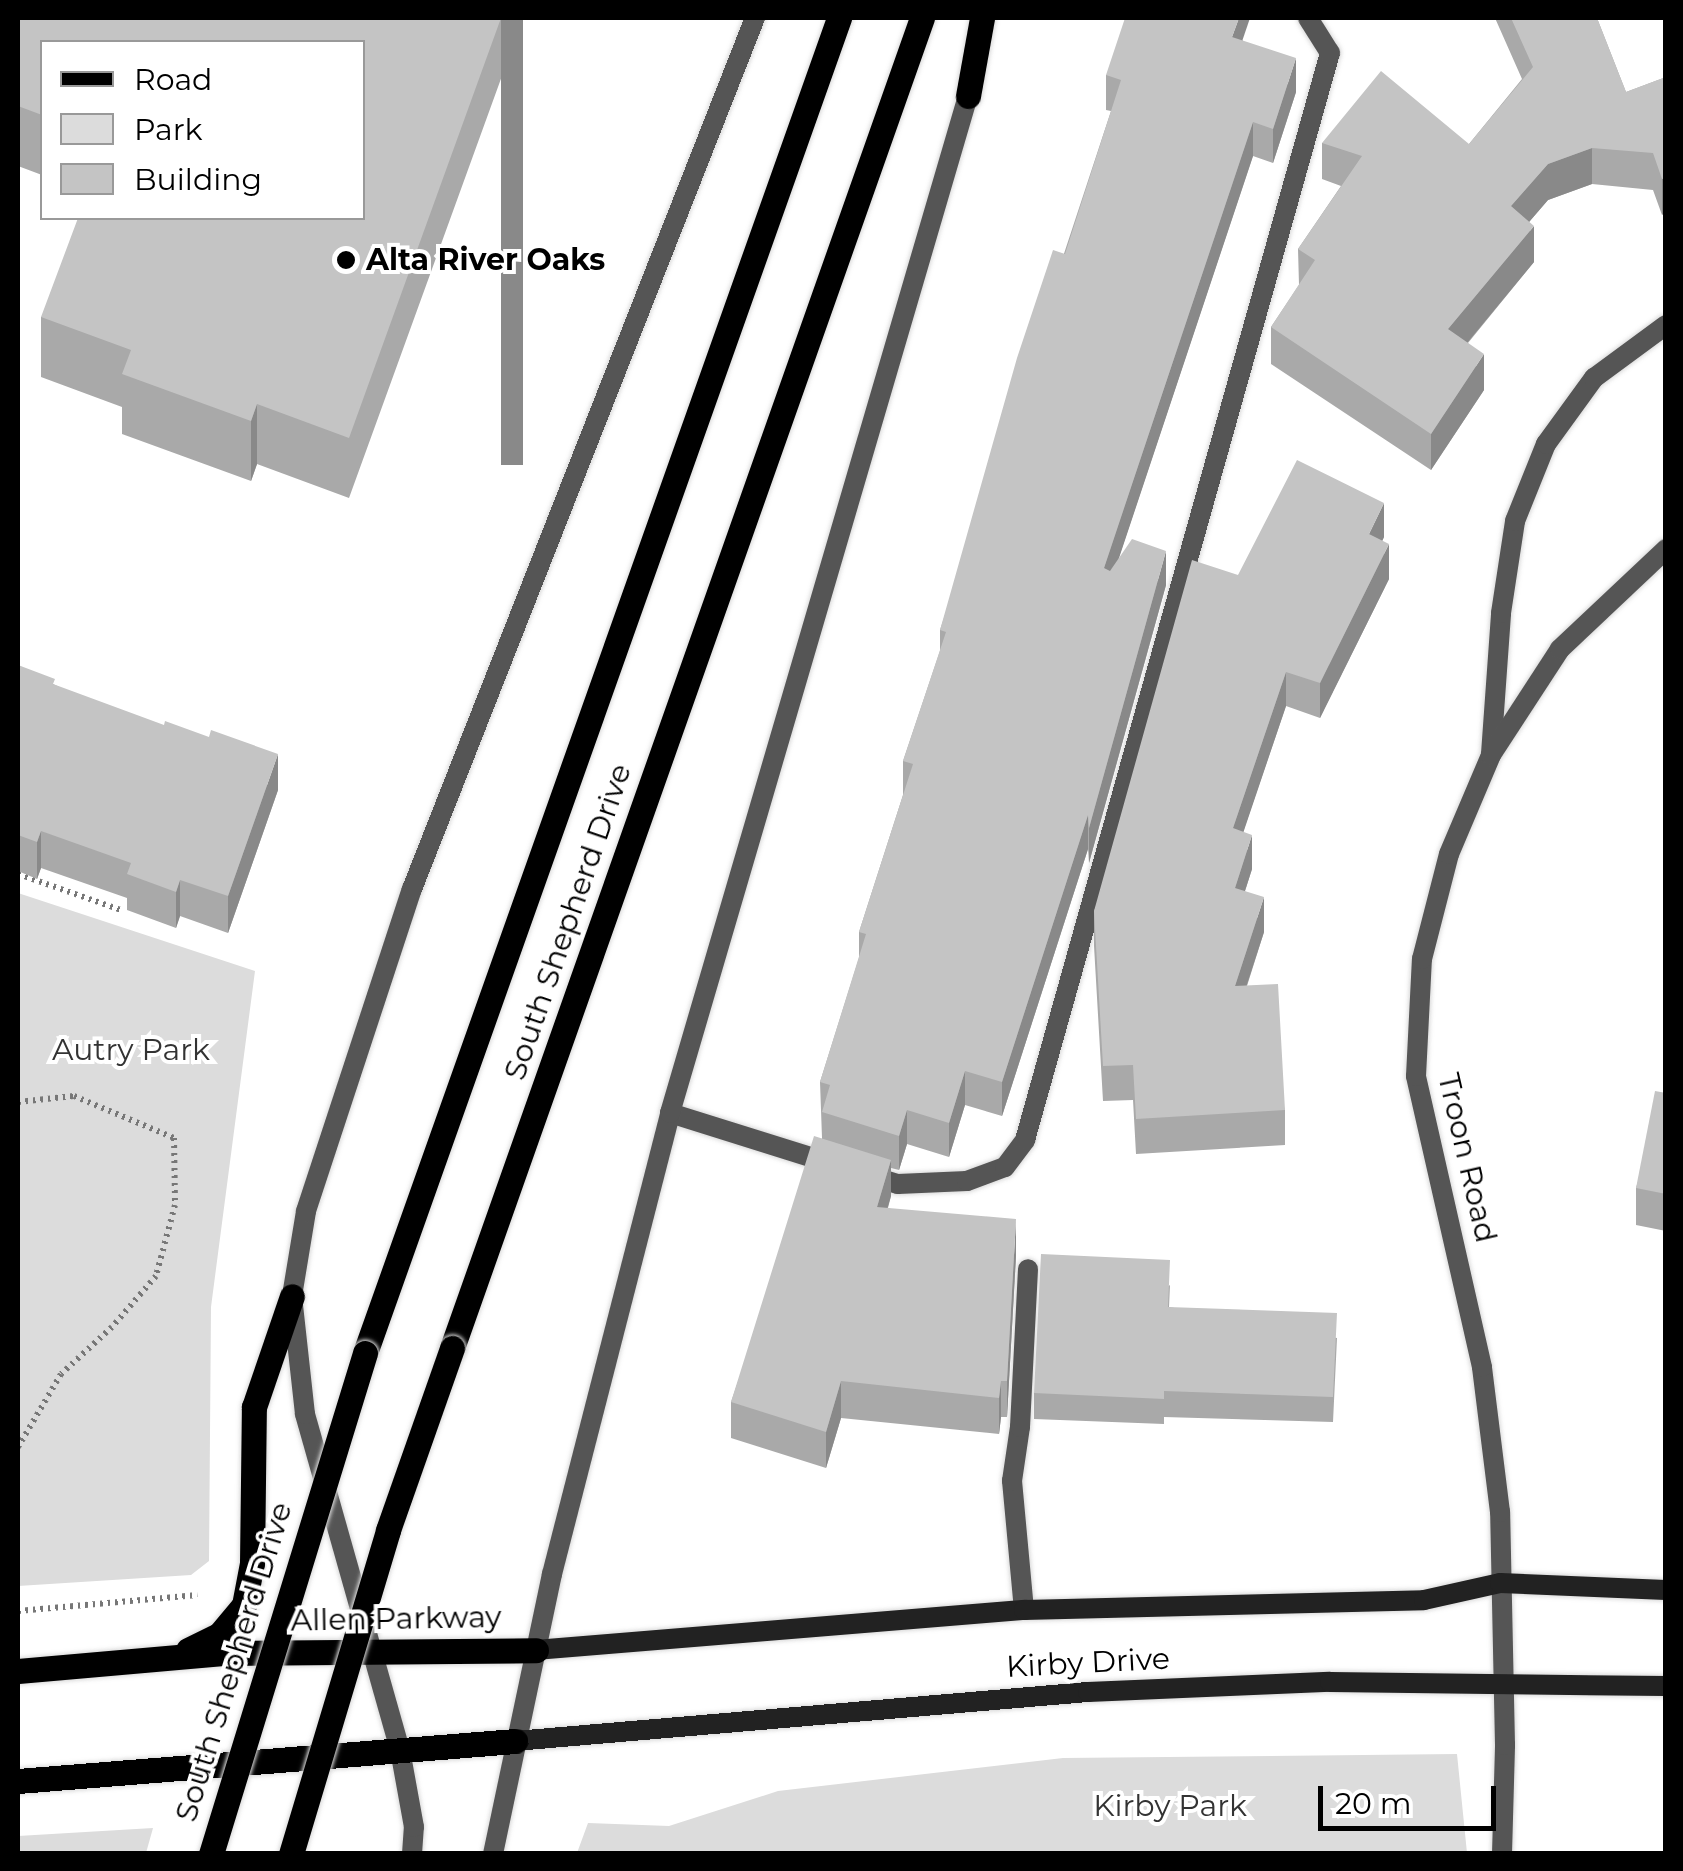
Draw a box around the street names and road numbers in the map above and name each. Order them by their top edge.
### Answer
street label: South Shepherd Drive [497,759,639,1085]
street label: Troon Road [1430,1070,1504,1246]
street label: South Shepherd Drive [168,1498,300,1826]
street label: Allen Parkway [290,1599,502,1639]
street label: Kirby Drive [1005,1641,1171,1685]

